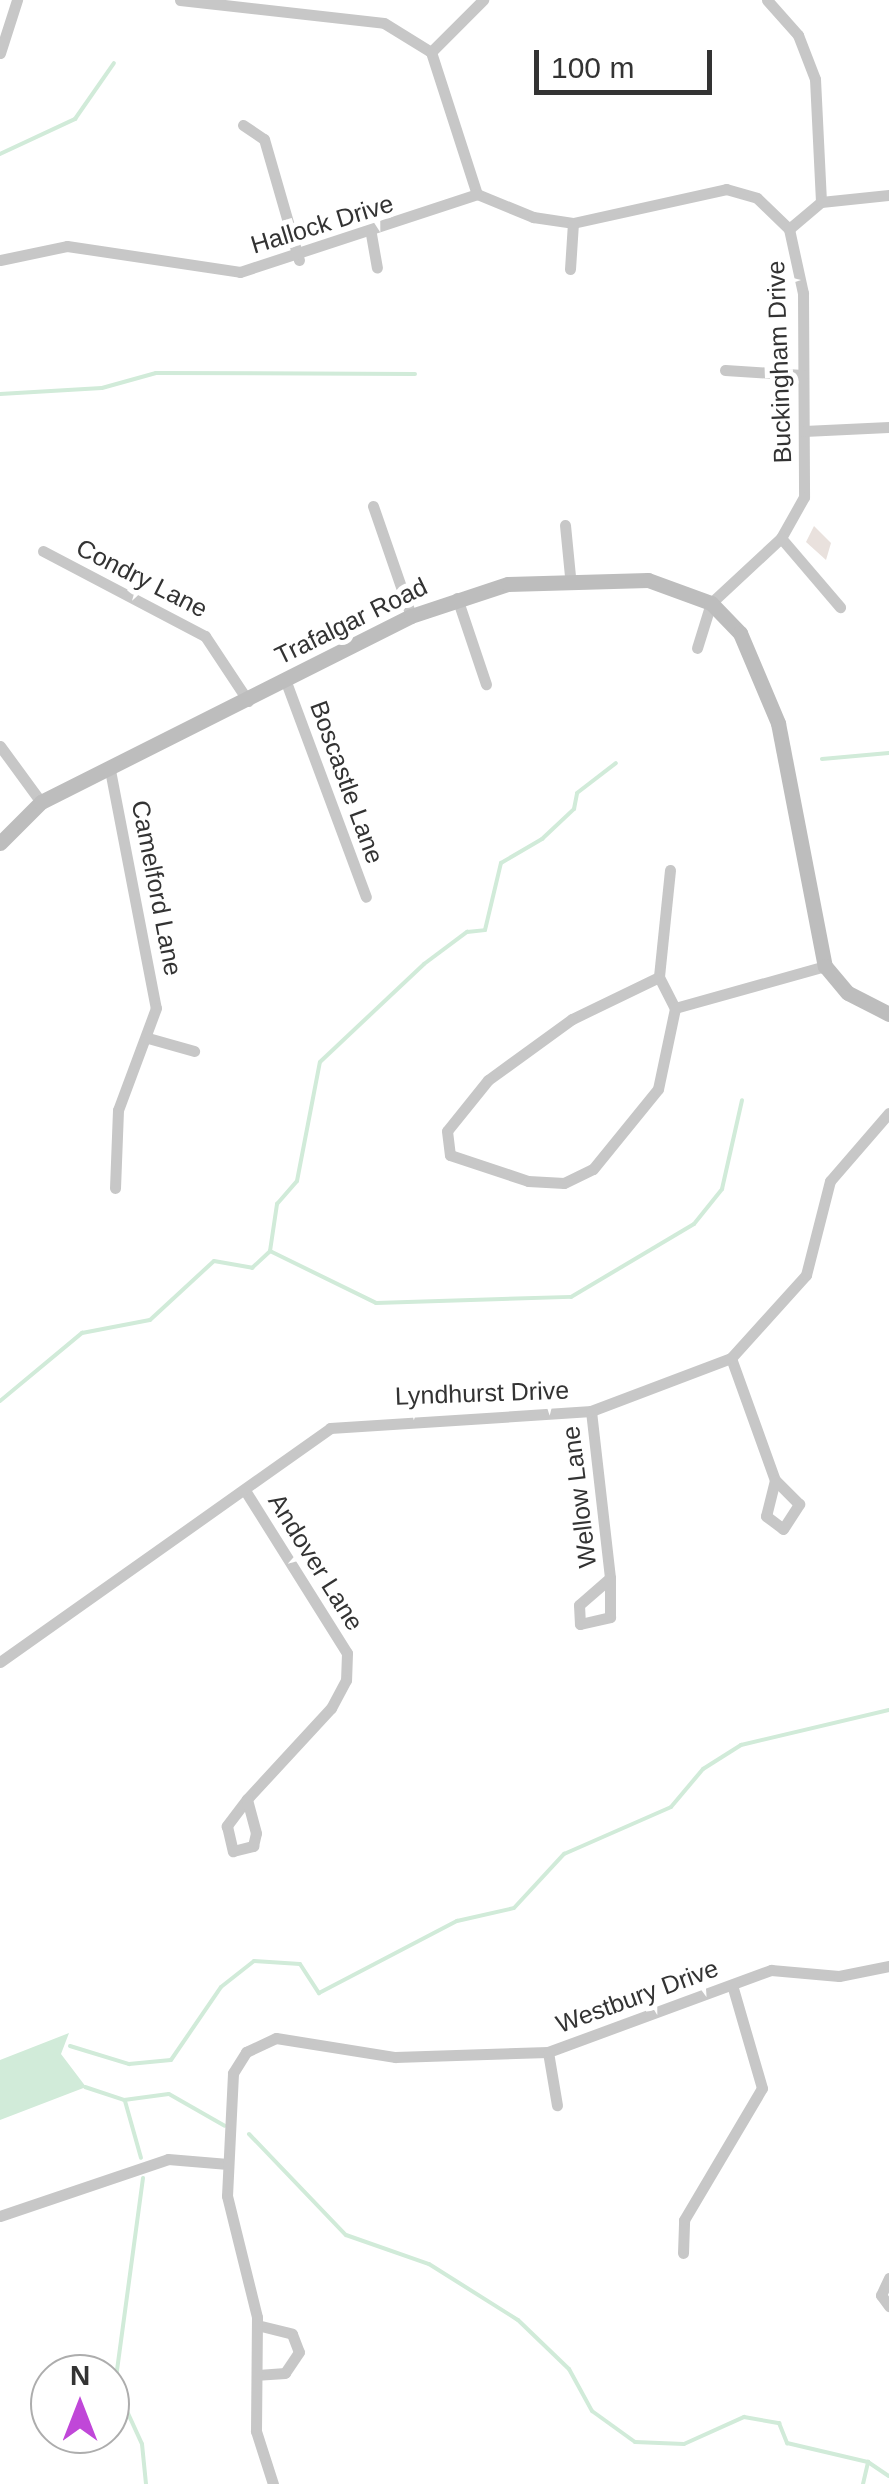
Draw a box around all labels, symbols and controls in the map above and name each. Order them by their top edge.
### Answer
scale bar [539,30,716,92]
text: 100 m [551,51,634,84]
street label: Hallock Drive [247,188,397,260]
street label: Buckingham Drive [760,260,798,464]
street label: Condry Lane [71,532,213,624]
street label: Trafalgar Road [270,571,432,671]
street label: Boscastle Lane [304,697,390,867]
street label: Camelford Lane [125,798,189,978]
street label: Lyndhurst Drive [394,1375,570,1411]
street label: Wellow Lane [555,1424,603,1570]
street label: Andover Lane [262,1488,370,1636]
street label: Westbury Drive [552,1953,722,2039]
north arrow [30,2354,130,2454]
text: N [70,2360,90,2391]

